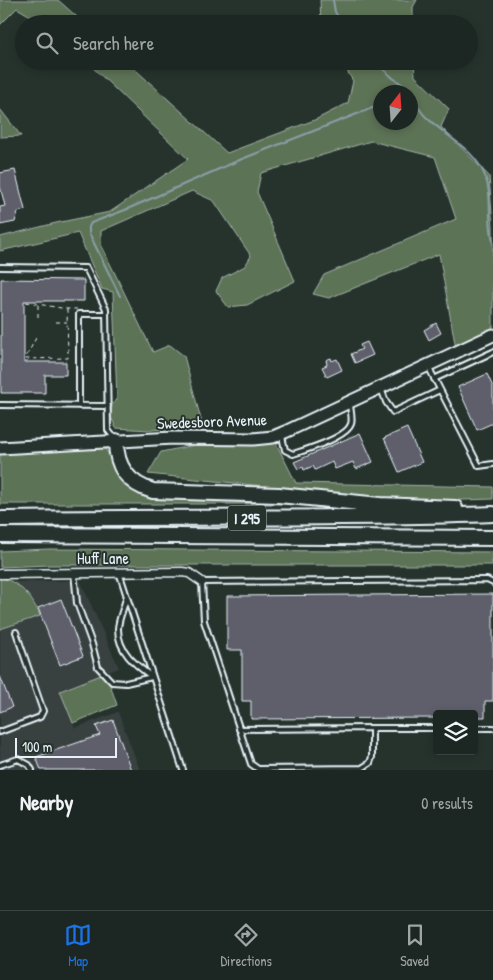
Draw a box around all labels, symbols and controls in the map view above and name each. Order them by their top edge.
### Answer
search box [15,15,478,70]
icon: search [33,29,61,57]
text: Search here [73,30,154,56]
north arrow [373,85,418,130]
street label: Swedesboro Avenue [157,408,268,434]
road number: I 295 [228,506,266,530]
street label: Huff Lane [77,547,130,569]
map controls [433,710,478,755]
button: layers [433,710,478,755]
scale bar [15,735,118,758]
text: 100 m [22,737,52,756]
text: Nearby [20,788,73,817]
text: 0 results [421,792,473,814]
tab: Map [64,921,92,970]
tab: Directions [220,921,272,970]
tab: Saved [400,921,429,970]

